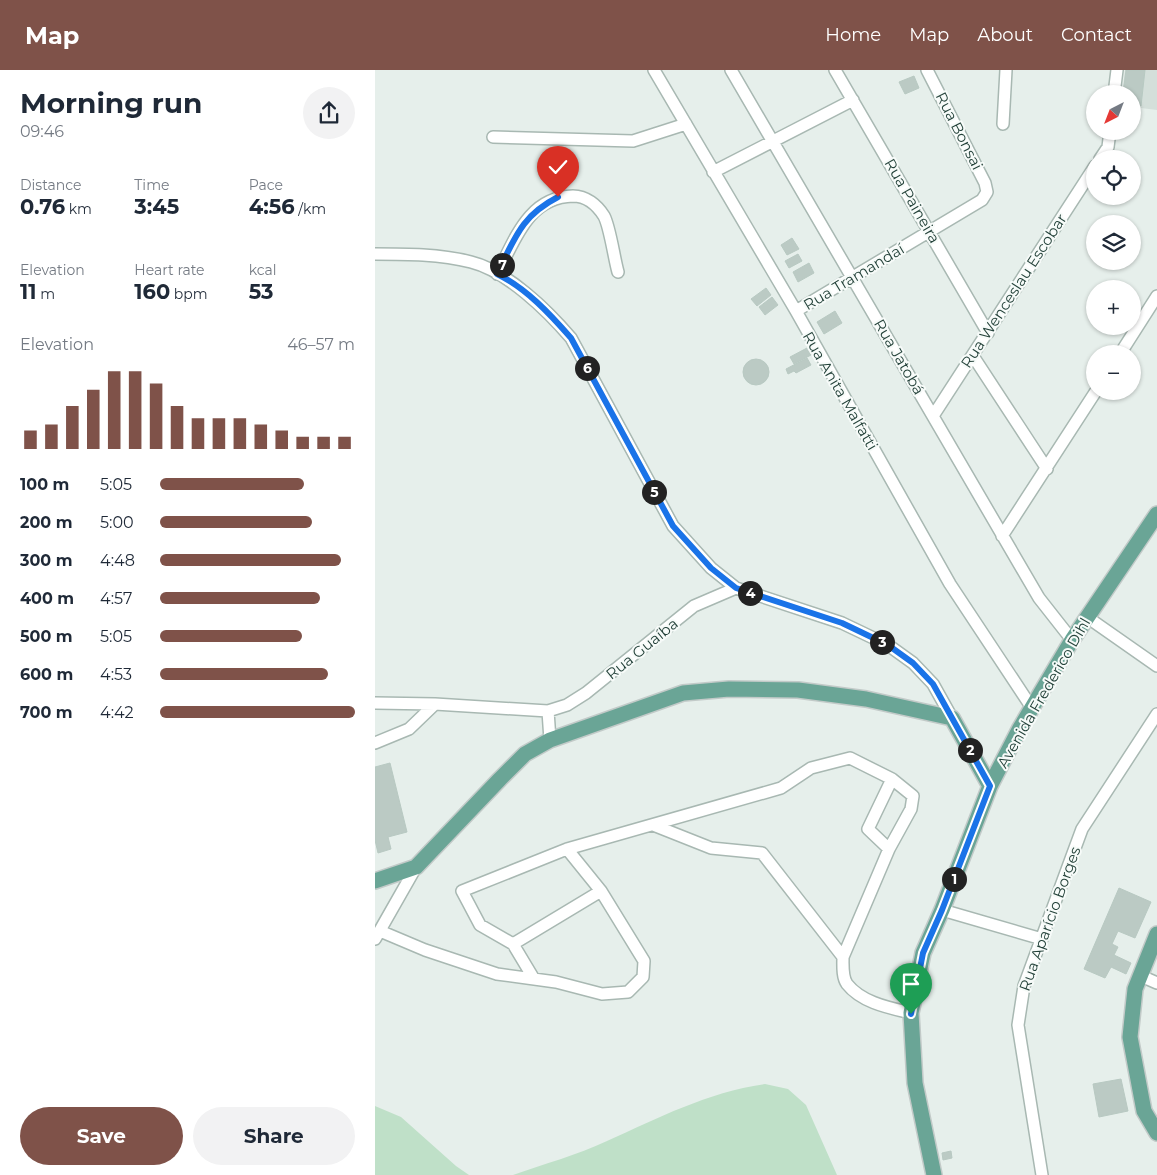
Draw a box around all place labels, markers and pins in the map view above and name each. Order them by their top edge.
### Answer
pin [537,146,579,197]
pin: 7 [489,252,515,278]
pin: 6 [575,356,599,380]
pin: 5 [641,480,667,504]
pin: 4 [737,580,763,606]
pin: 3 [869,630,895,654]
pin: 2 [957,738,983,762]
pin: 1 [941,866,967,892]
pin [890,963,932,1014]

